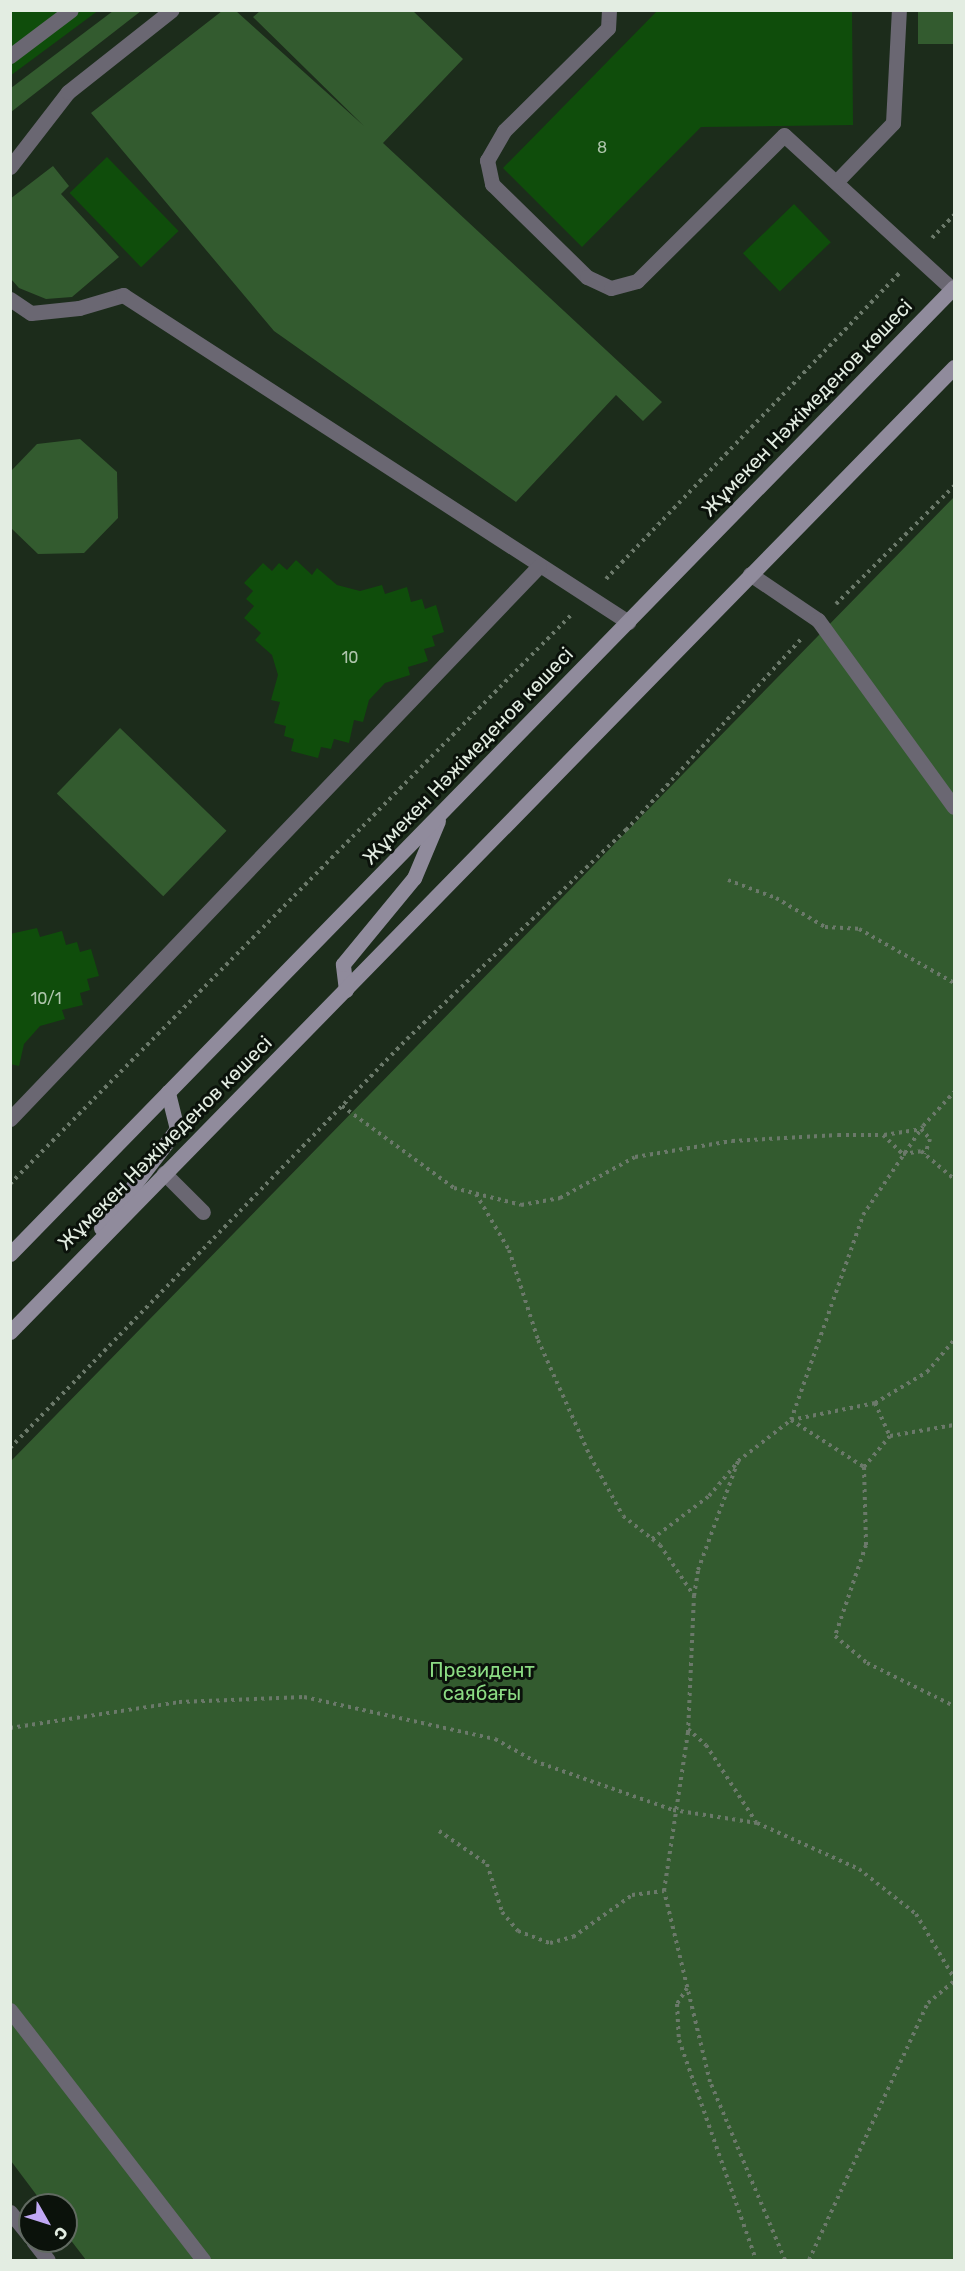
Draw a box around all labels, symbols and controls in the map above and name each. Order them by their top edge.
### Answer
house number: 8 [597,138,607,158]
street label: Жұмекен Нәжімеденов көшесі [697,294,917,522]
street label: Жұмекен Нәжімеденов көшесі [358,642,578,870]
house number: 10 [341,648,359,668]
house number: 10/1 [30,989,62,1009]
street label: Жұмекен Нәжімеденов көшесі [53,1031,277,1255]
park label: Президент саябағы [429,1659,535,1706]
north arrow [18,2193,78,2253]
text: С [50,2223,72,2244]

